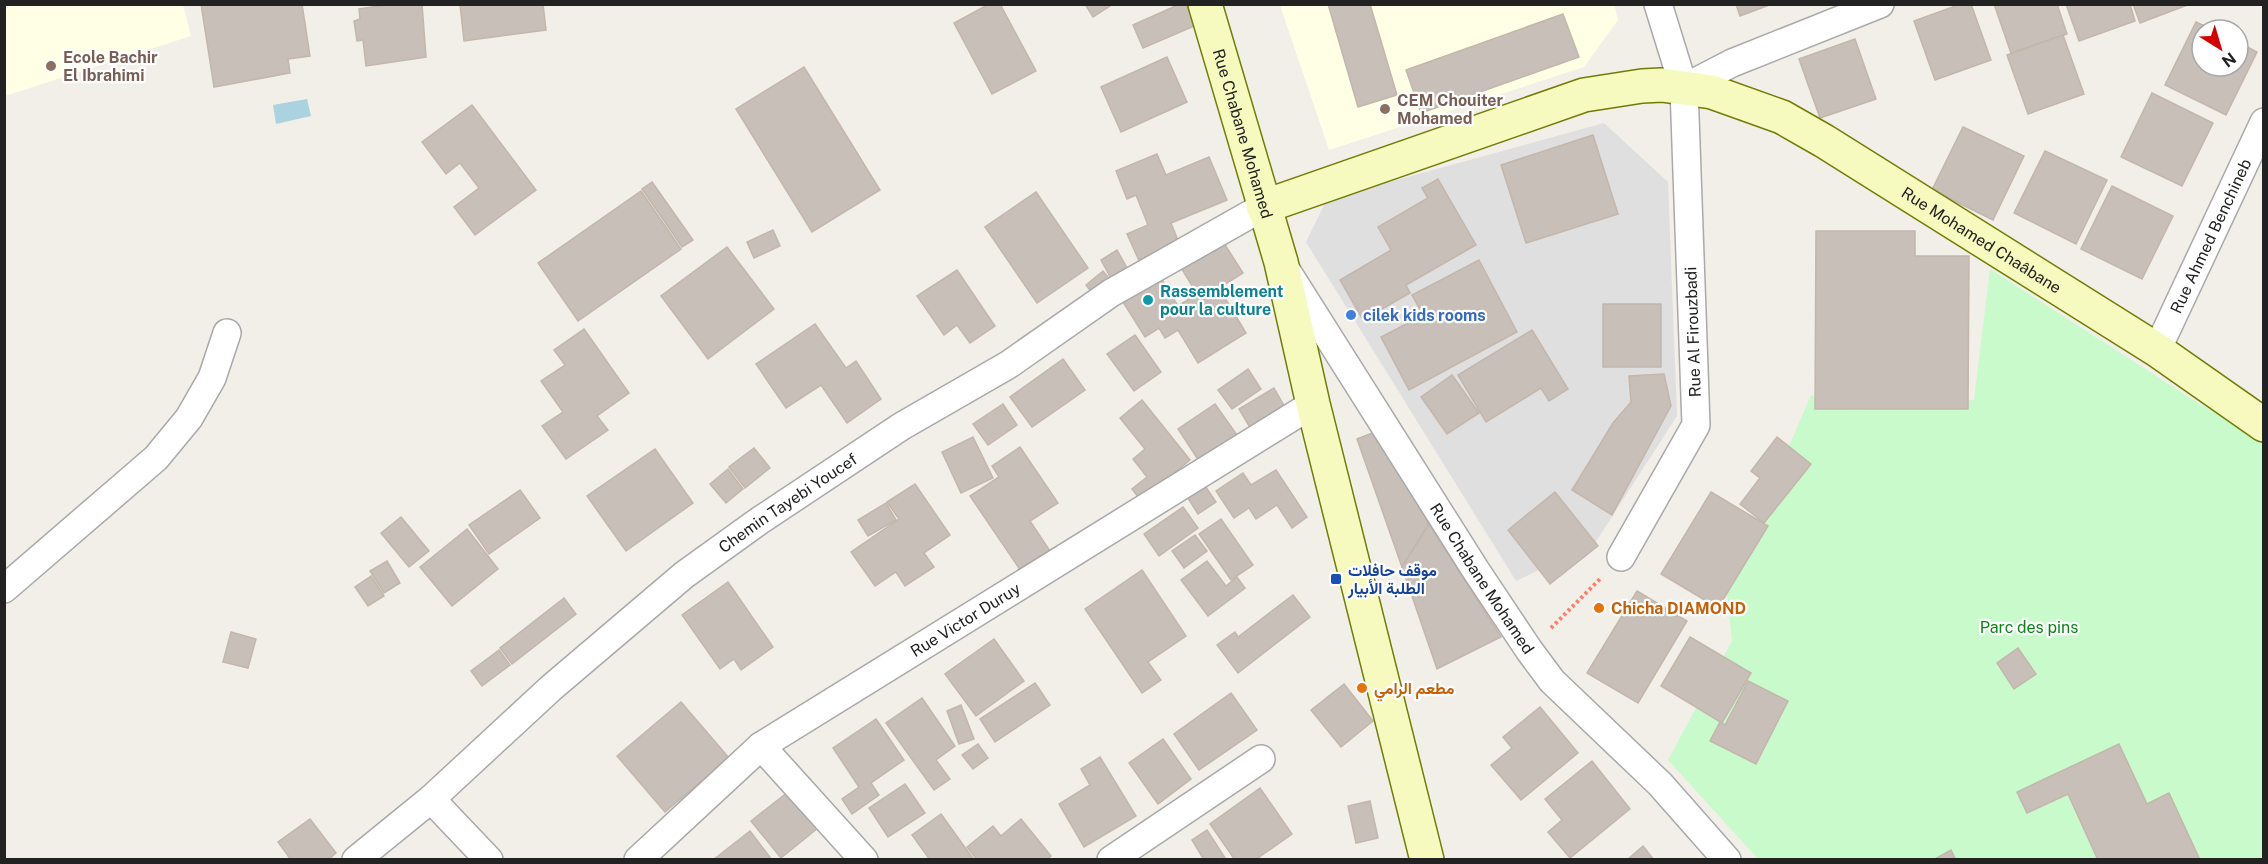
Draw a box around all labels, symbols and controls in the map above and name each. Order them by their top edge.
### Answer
north arrow [2190,18,2250,78]
street label: Rue Chabane Mohamed [1209,46,1277,221]
place label: Ecole Bachir El Ibrahimi [63,48,158,85]
text: N [2218,48,2239,71]
marker: Ecole Bachir El Ibrahimi [44,59,58,73]
place label: CEM Chouiter Mohamed [1397,91,1504,128]
marker: CEM Chouiter Mohamed [1378,102,1392,116]
street label: Rue Ahmed Benchineb [2166,156,2255,316]
street label: Rue Mohamed Chaâbane [1898,183,2065,297]
street label: Rue Al Firouzbadi [1681,266,1705,398]
place label: Rassemblement pour la culture [1160,282,1284,319]
marker: Rassemblement pour la culture [1141,293,1155,307]
place label: cilek kids rooms [1363,306,1486,325]
marker: cilek kids rooms [1344,308,1358,322]
street label: Chemin Tayebi Youcef [715,449,860,557]
street label: Rue Chabane Mohamed [1426,500,1538,657]
place label: موقف حافلات الطلبة الأبيار [1347,561,1437,599]
marker: موقف حافلات الطلبة الأبيار [1329,572,1343,586]
street label: Rue Victor Duruy [907,578,1024,661]
place label: Chicha DIAMOND [1611,599,1746,618]
marker: Chicha DIAMOND [1592,601,1606,615]
park label: Parc des pins [1980,618,2078,637]
place label: مطعم الرامي [1374,679,1455,702]
marker: مطعم الرامي [1355,681,1369,695]

